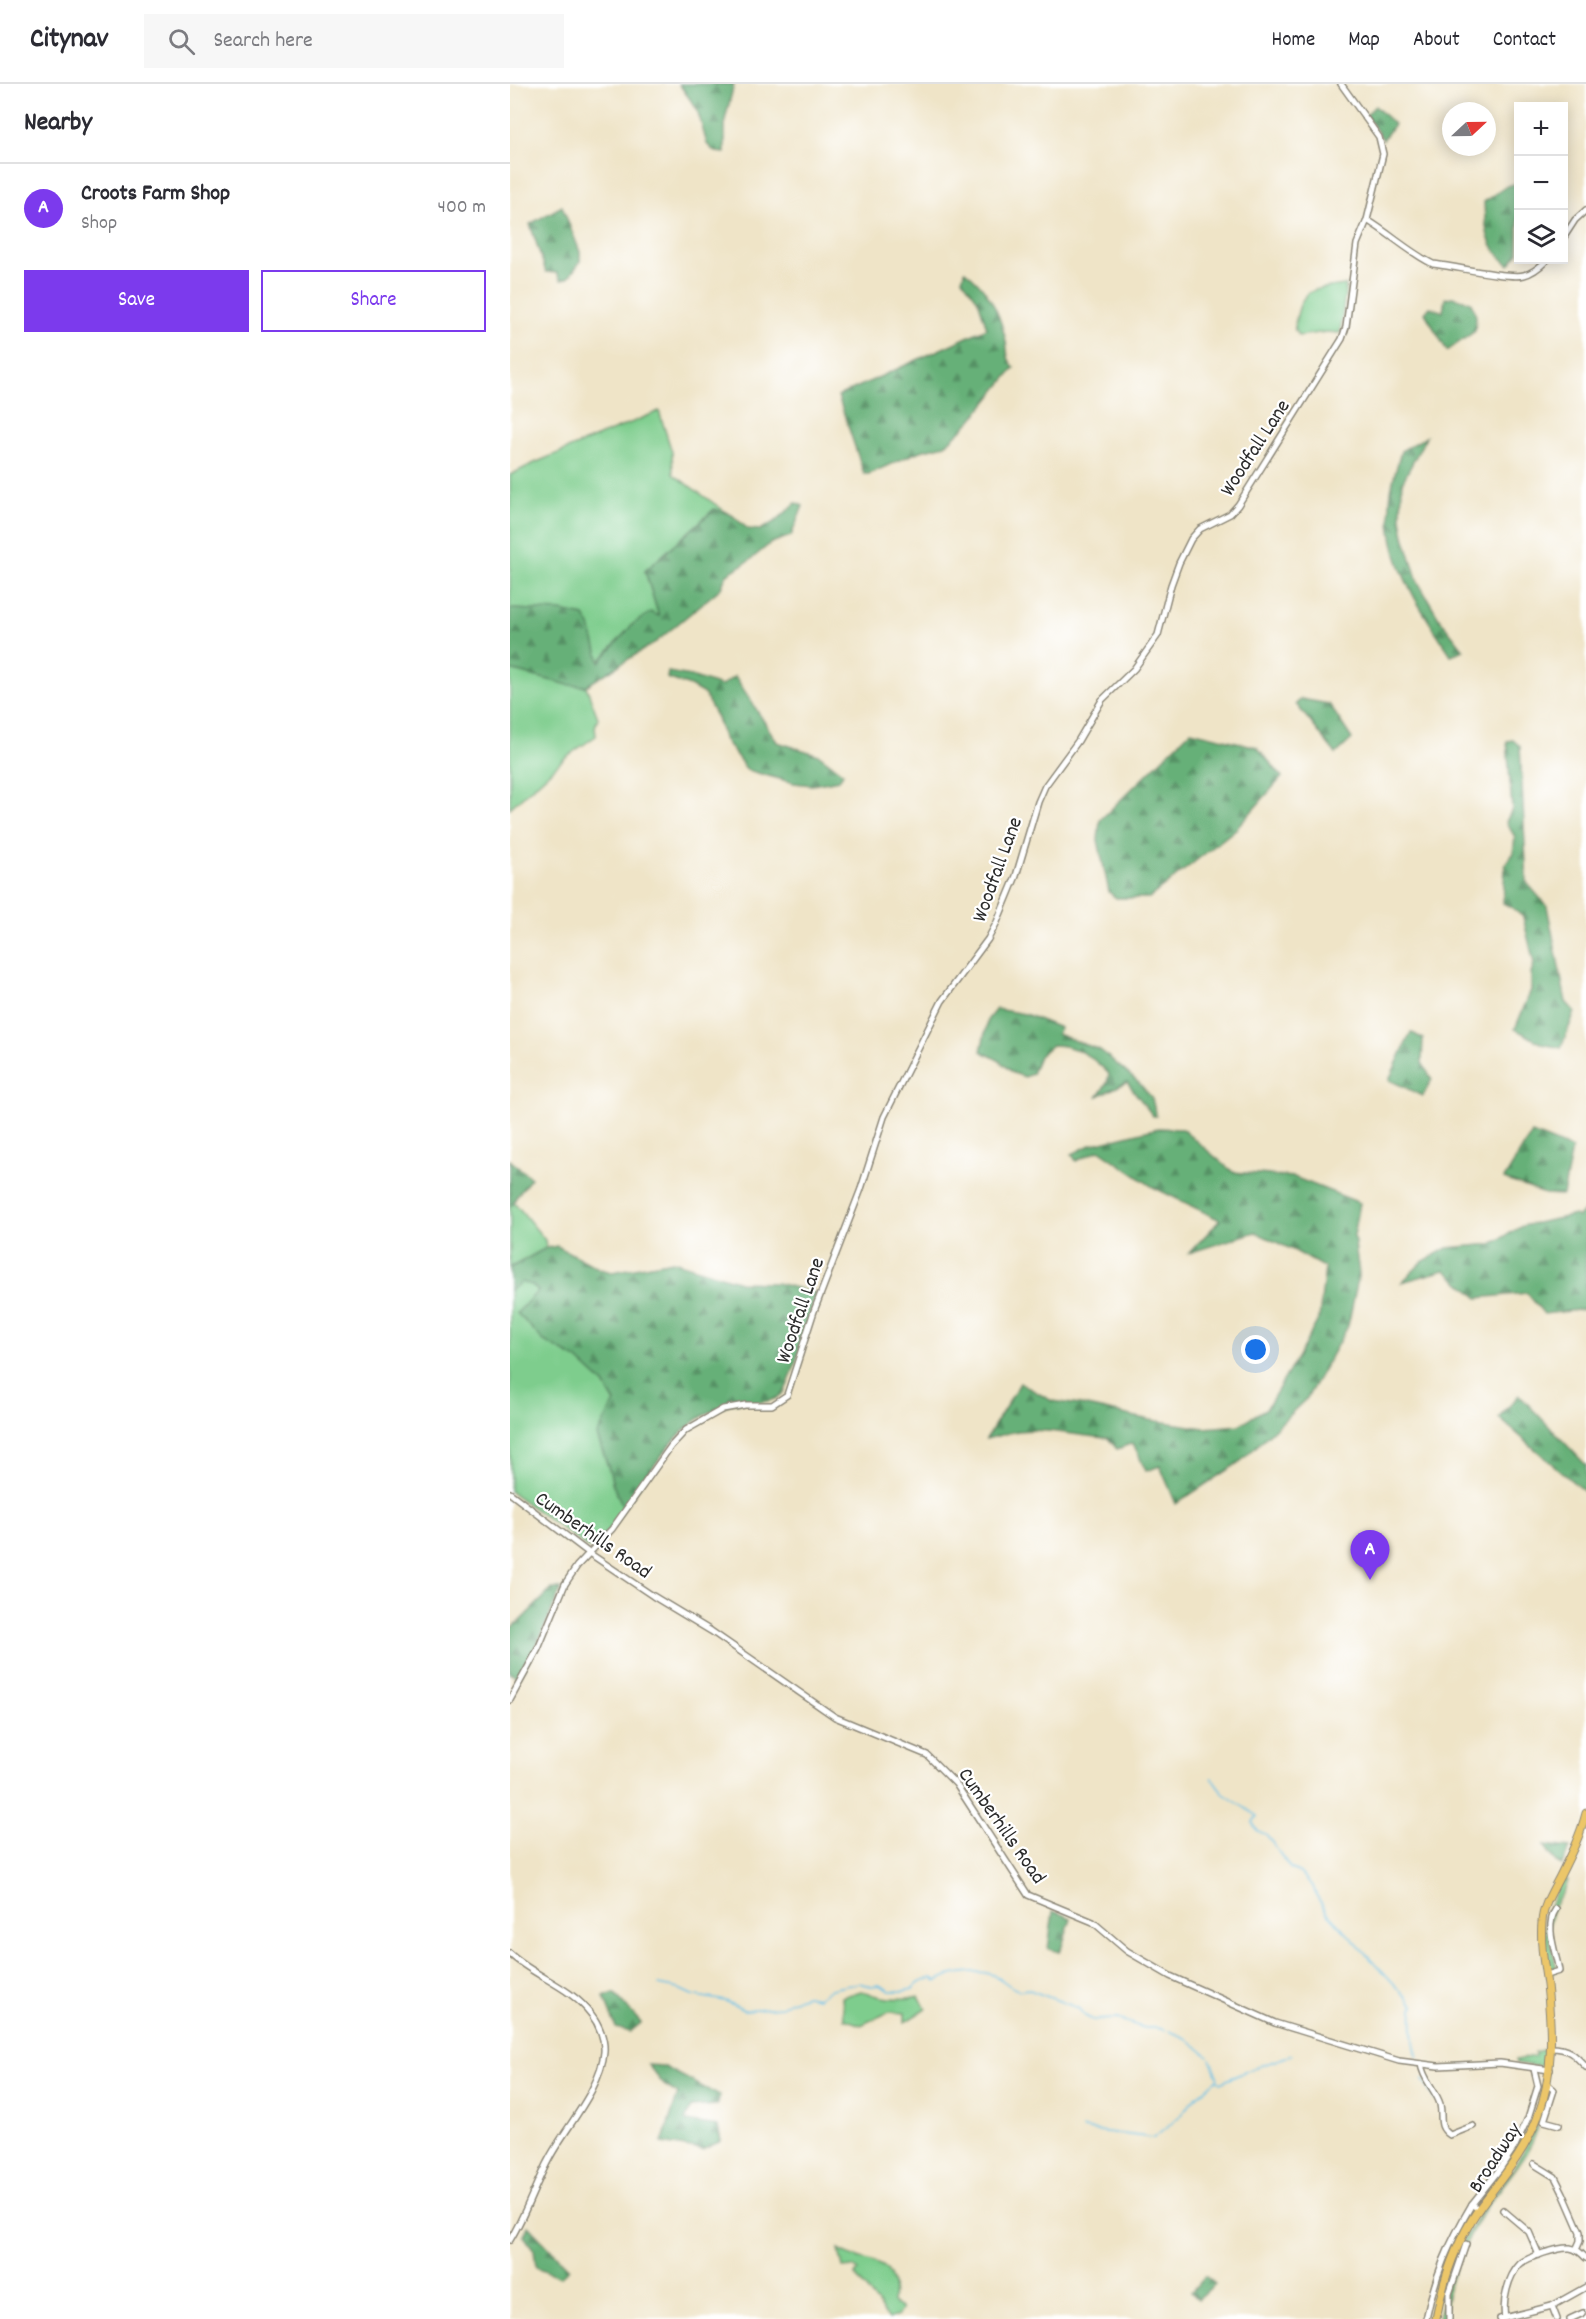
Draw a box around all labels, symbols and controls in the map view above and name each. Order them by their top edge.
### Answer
search box [144,14,564,68]
text: Citynav [30,21,108,61]
icon: search [165,25,198,58]
text: Search here [213,26,313,57]
text: Home [1271,26,1315,56]
text: Map [1348,26,1380,56]
text: About [1413,26,1460,56]
text: Contact [1493,26,1556,56]
north arrow [1442,102,1496,156]
map controls [1514,102,1568,264]
button: + [1514,102,1568,156]
text: Nearby [24,105,92,142]
button: − [1514,156,1568,210]
text: Croots Farm Shop [81,179,230,210]
text: A [38,194,49,222]
text: 400 m [438,194,486,222]
text: Shop [81,210,117,238]
button: layers [1514,210,1568,264]
button: Save [24,270,249,332]
button: Share [261,270,486,332]
street label: Woodfall Lane [1214,394,1299,503]
street label: Woodfall Lane [966,813,1032,927]
street label: Woodfall Lane [770,1254,834,1368]
your location [1241,1335,1270,1364]
street label: Cumberhills Road [528,1485,657,1588]
pin: A [1350,1530,1390,1580]
street label: Cumberhills Road [949,1762,1052,1891]
street label: Broadway [1463,2117,1531,2200]

